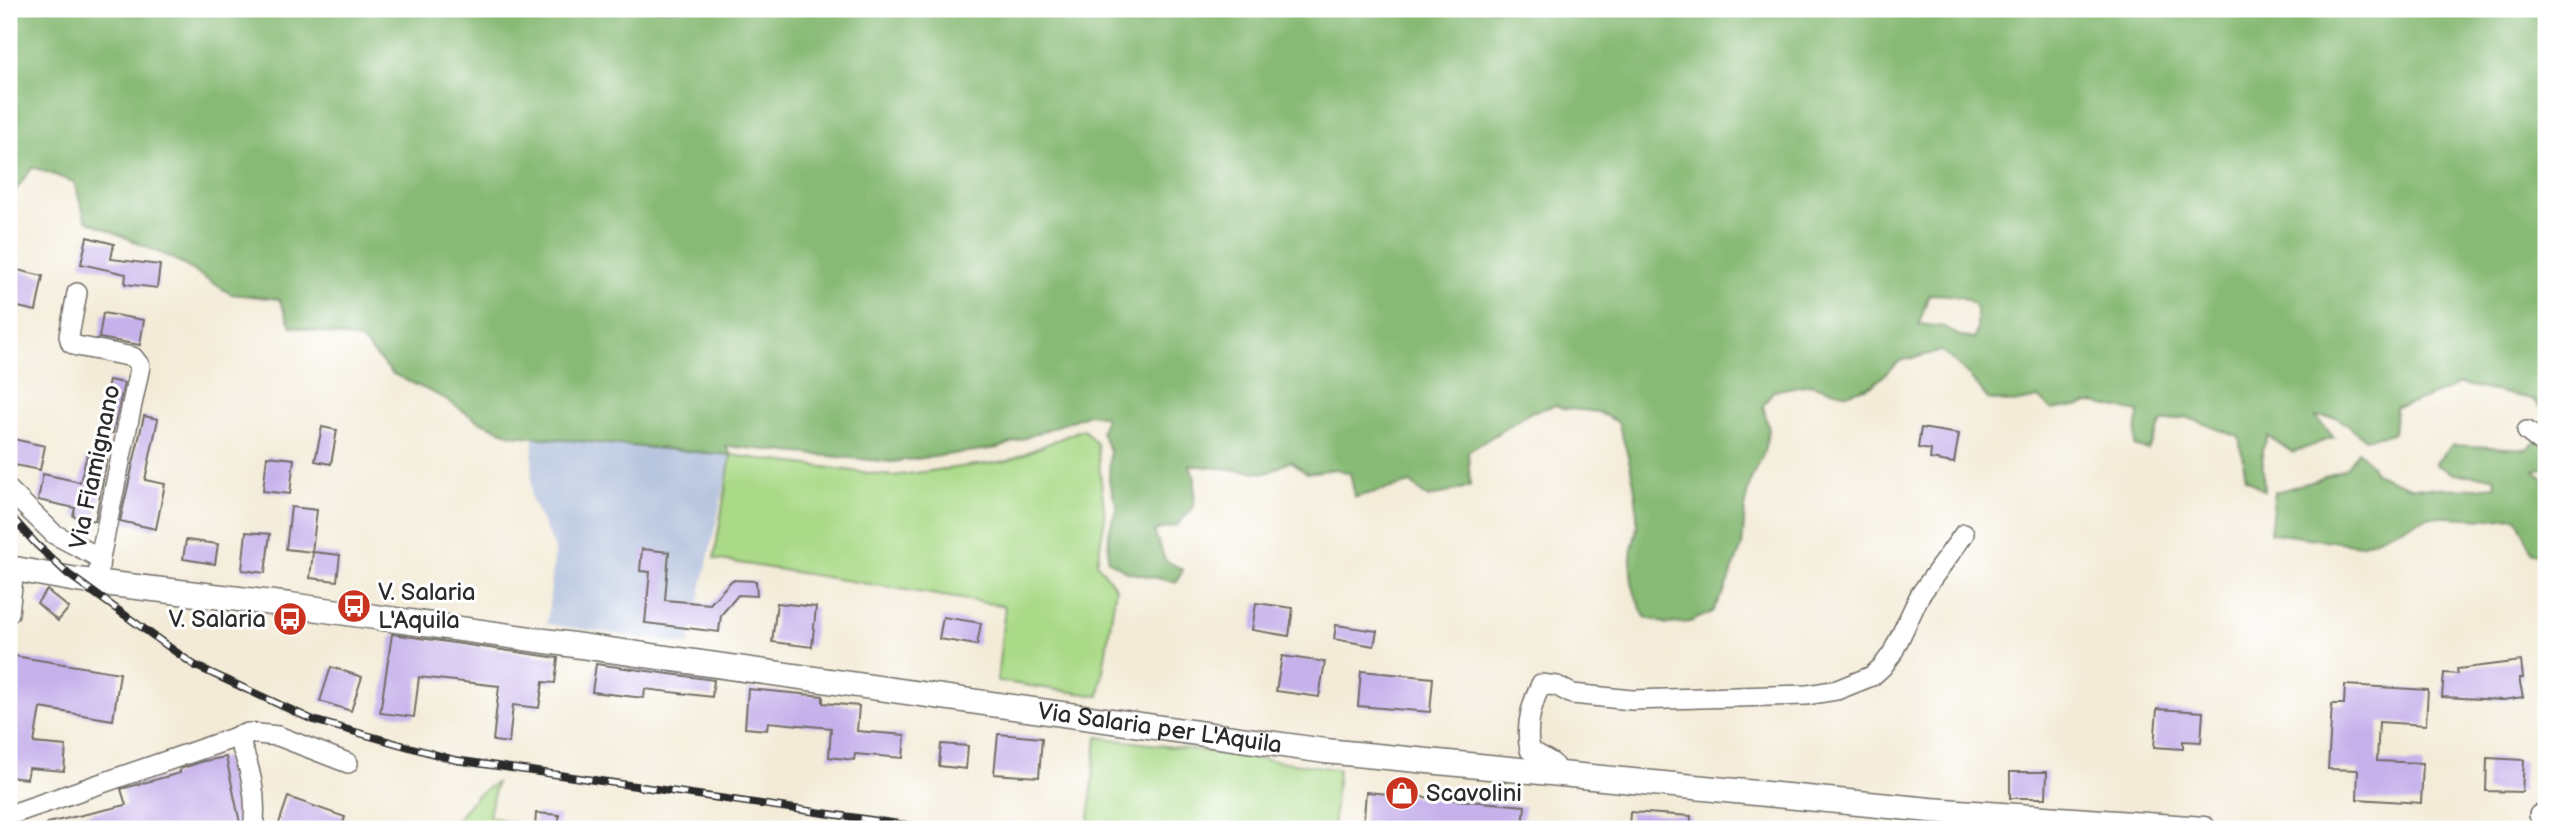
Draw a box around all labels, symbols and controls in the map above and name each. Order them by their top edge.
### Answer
street label: Via Fiamignano [63,382,127,552]
place label: V. Salaria L'Aquila [378,578,476,635]
bus stop icon: V. Salaria L'Aquila [335,587,373,625]
bus stop icon: V. Salaria [271,600,309,638]
place label: V. Salaria [168,605,266,634]
street label: Via Salaria per L'Aquila [1036,696,1284,759]
shop icon: Scavolini [1383,774,1421,812]
place label: Scavolini [1426,779,1522,808]

